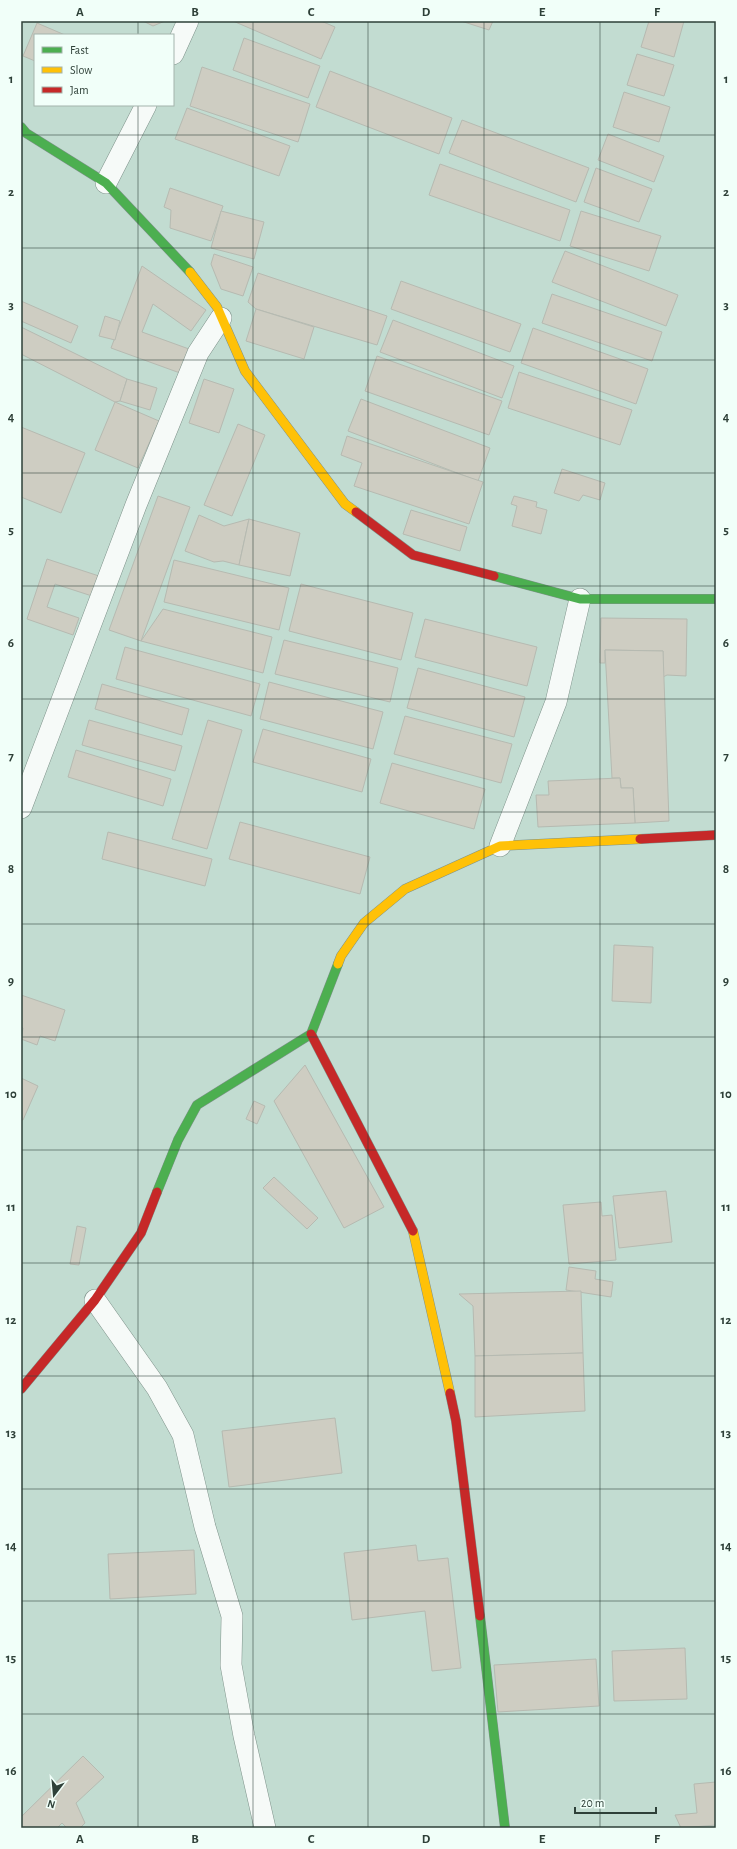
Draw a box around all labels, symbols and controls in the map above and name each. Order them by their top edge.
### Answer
text: A [76,6,84,19]
text: B [191,6,199,19]
text: C [308,6,315,19]
text: D [422,6,431,19]
text: E [539,6,546,19]
text: F [654,6,661,19]
legend [34,34,174,106]
text: Fast [70,44,89,56]
text: Slow [70,64,92,76]
text: 1 [9,73,13,86]
text: 1 [724,73,728,86]
text: Jam [70,84,89,96]
text: 2 [8,186,14,199]
text: 2 [723,186,729,199]
text: 3 [8,299,14,312]
text: 3 [723,299,729,312]
text: 4 [8,411,15,424]
text: 4 [723,411,730,424]
text: 5 [8,524,14,537]
text: 5 [723,524,729,537]
text: 6 [8,637,14,650]
text: 6 [723,637,729,650]
text: 7 [8,750,14,763]
text: 7 [723,750,729,763]
text: 8 [8,863,14,876]
text: 8 [723,863,729,876]
text: 9 [8,975,14,988]
text: 9 [723,975,729,988]
text: 10 [5,1088,17,1101]
text: 10 [720,1088,732,1101]
text: 11 [6,1201,16,1214]
text: 11 [721,1201,731,1214]
text: 12 [6,1314,16,1327]
text: 12 [721,1314,731,1327]
text: 13 [6,1427,17,1440]
text: 13 [721,1427,732,1440]
text: 14 [5,1540,17,1553]
text: 14 [720,1540,732,1553]
text: 15 [6,1652,17,1665]
text: 15 [721,1652,732,1665]
text: 16 [6,1765,16,1778]
text: 16 [721,1765,731,1778]
north arrow [34,1775,74,1815]
scale bar [575,1789,656,1815]
text: 20 m [581,1797,604,1809]
text: N [46,1798,57,1810]
text: A [76,1833,84,1846]
text: B [191,1833,199,1846]
text: C [308,1833,315,1846]
text: D [422,1833,431,1846]
text: E [539,1833,546,1846]
text: F [654,1833,661,1846]

